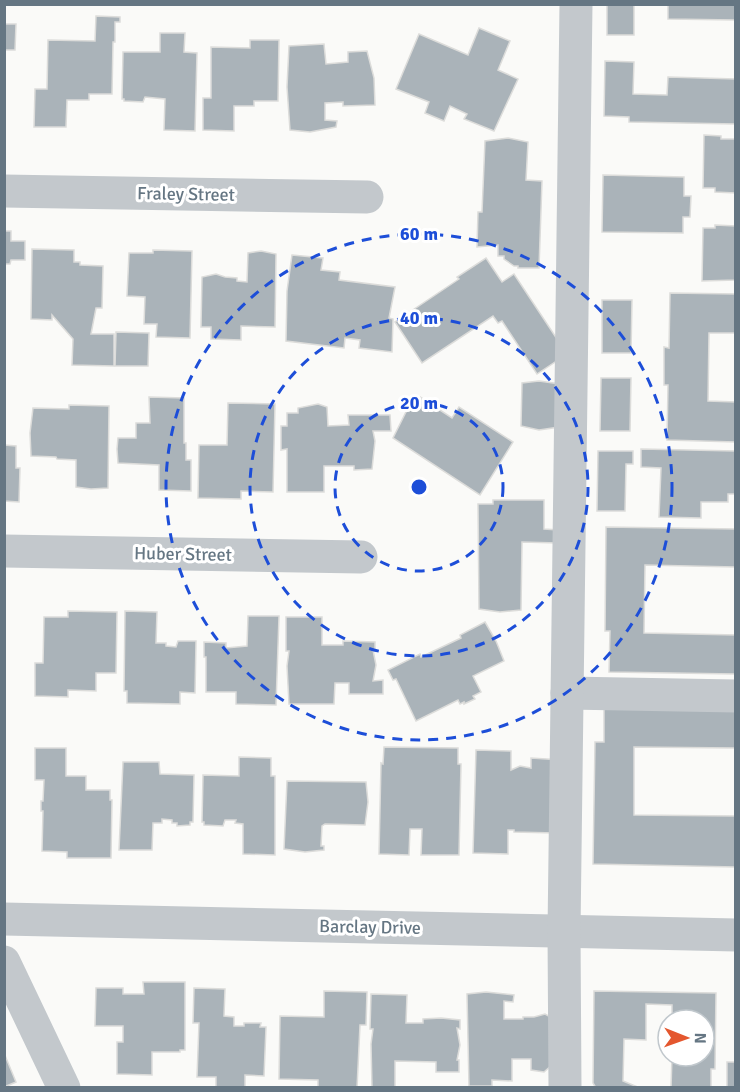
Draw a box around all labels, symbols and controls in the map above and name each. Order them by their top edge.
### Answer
street label: Fraley Street [137,182,235,206]
text: 60 m [400,223,438,245]
text: 40 m [400,307,438,329]
text: 20 m [400,392,438,414]
centre of rings [409,477,429,497]
street label: Huber Street [134,542,232,566]
street label: Barclay Drive [319,915,421,939]
north arrow [656,1008,716,1068]
text: N [690,1033,710,1044]

